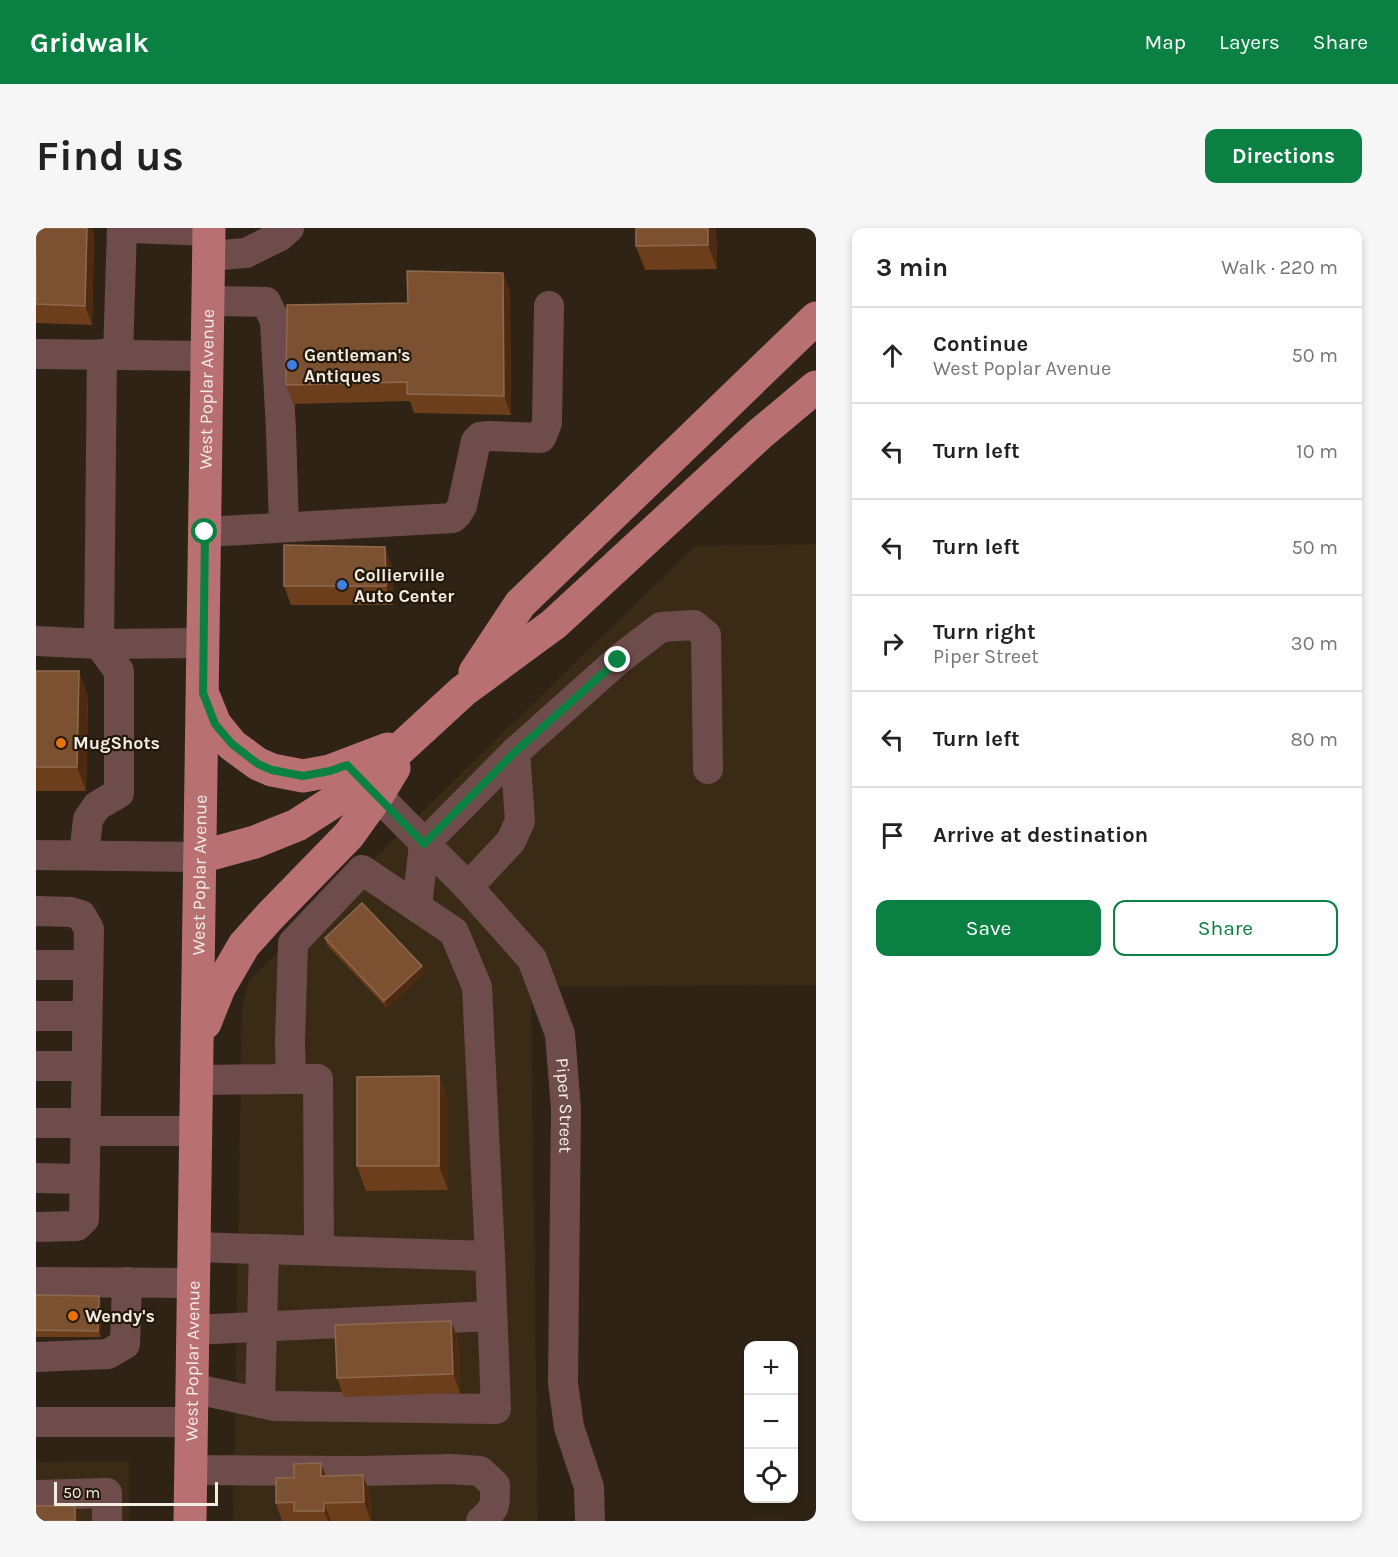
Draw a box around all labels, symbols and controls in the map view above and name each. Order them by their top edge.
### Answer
text: Gridwalk [30,26,149,59]
text: Map [1144,30,1186,54]
text: Layers [1219,30,1280,54]
text: Share [1313,30,1368,54]
button: Directions [1205,129,1362,183]
text: Find us [36,131,184,181]
text: 3 min [876,252,948,283]
text: Walk · 220 m [1221,256,1338,279]
street label: West Poplar Avenue [194,309,219,470]
text: Continue [933,331,1028,357]
icon: ahead [876,339,909,372]
place label: Gentleman's Antiques [304,344,411,387]
text: 50 m [1291,344,1338,367]
text: West Poplar Avenue [933,357,1111,380]
marker: Gentleman's Antiques [285,358,299,372]
icon: left [876,435,909,468]
text: Turn left [933,438,1020,464]
text: 10 m [1296,440,1338,463]
route start [191,518,217,544]
icon: left [876,531,909,564]
text: Turn left [933,534,1020,560]
text: 50 m [1291,536,1338,559]
place label: Collierville Auto Center [354,564,454,607]
marker: Collierville Auto Center [335,578,349,592]
text: Turn right [933,619,1036,645]
icon: right [876,627,909,660]
text: 30 m [1291,632,1338,655]
text: Piper Street [933,645,1039,668]
route end [604,646,630,672]
icon: left [876,723,909,756]
text: Turn left [933,726,1020,752]
text: 80 m [1290,728,1338,751]
place label: MugShots [73,732,160,754]
marker: MugShots [54,736,68,750]
street label: West Poplar Avenue [187,795,212,956]
icon: arrive [876,819,909,852]
text: Arrive at destination [933,822,1148,848]
button: Save [876,900,1101,956]
button: Share [1113,900,1338,956]
street label: Piper Street [551,1057,577,1153]
street label: West Poplar Avenue [180,1281,205,1442]
place label: Wendy's [85,1305,155,1327]
marker: Wendy's [66,1309,80,1323]
map controls [744,1341,798,1503]
button: + [744,1341,798,1395]
button: − [744,1395,798,1449]
button: locate [744,1449,798,1503]
scale bar [54,1479,218,1506]
text: 50 m [63,1483,100,1502]

